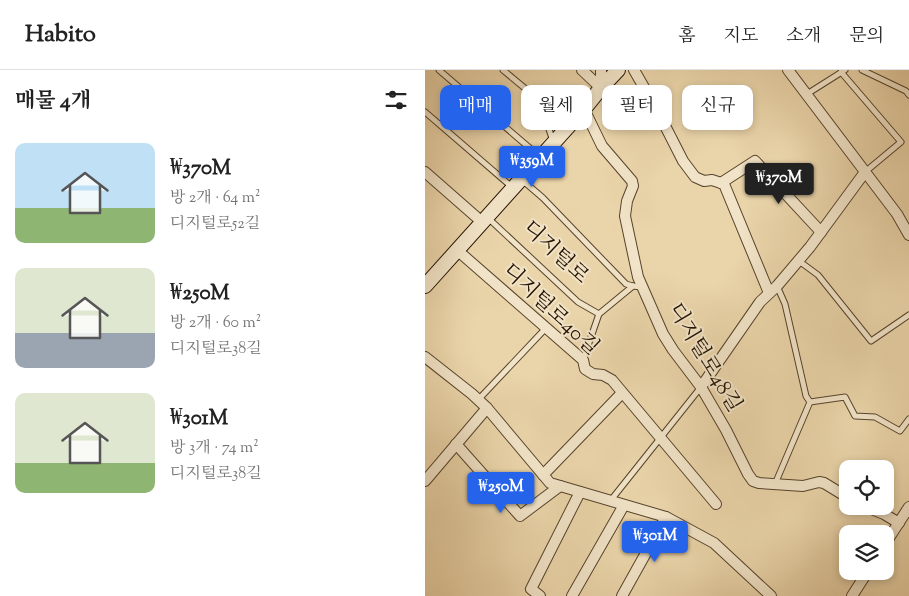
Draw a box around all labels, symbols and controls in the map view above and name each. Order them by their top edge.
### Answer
text: Habito [25,18,96,52]
text: 홈 [678,24,696,50]
text: 지도 [724,24,758,50]
text: 소개 [786,24,821,50]
text: 문의 [849,24,884,50]
chip: 매매 [440,85,511,130]
chip: 월세 [521,85,592,130]
chip: 필터 [602,85,672,130]
chip: 신규 [682,85,753,130]
icon: filters [382,86,410,114]
text: 매물 4개 [15,87,91,117]
pin: ₩359M [497,146,567,188]
text: ₩359M [510,150,554,173]
text: ₩370M [170,154,231,184]
pin: ₩370M [744,162,814,205]
icon: home [55,163,115,223]
text: ₩370M [756,167,802,190]
text: 방 2개 · 64 m² [170,187,260,210]
text: 디지털로52길 [170,213,260,236]
street label: 디지털로 [515,214,595,292]
street label: 디지털로40길 [495,257,605,363]
text: ₩250M [170,279,229,309]
icon: home [55,288,115,348]
street label: 디지털로48길 [660,298,748,418]
text: 방 2개 · 60 m² [170,312,261,335]
text: 디지털로38길 [170,338,262,361]
text: ₩301M [170,404,228,434]
icon: home [55,413,115,473]
text: 방 3개 · 74 m² [170,437,259,460]
map controls [839,460,894,580]
button: locate [839,460,894,515]
text: 디지털로38길 [170,463,262,486]
pin: ₩250M [466,472,536,514]
text: ₩250M [478,476,524,499]
pin: ₩301M [620,520,690,563]
text: ₩301M [633,525,677,548]
button: layers [839,525,894,580]

